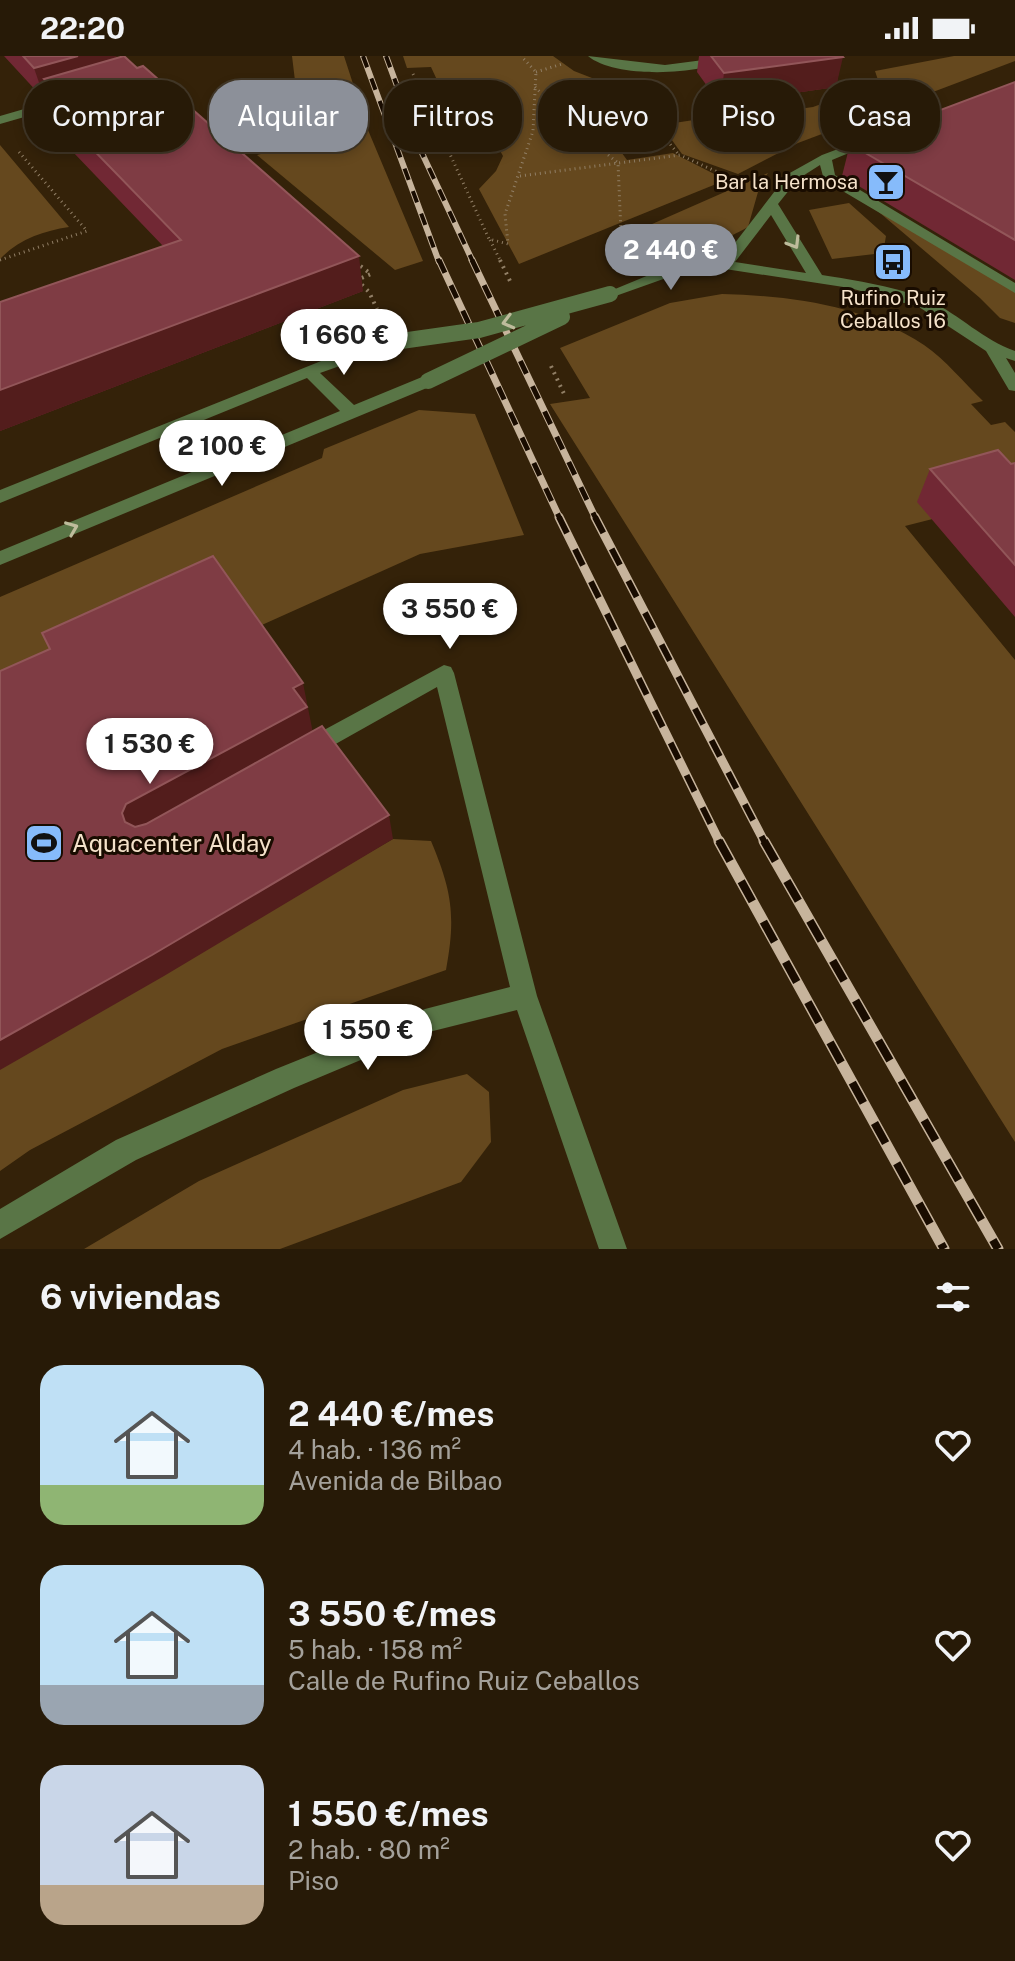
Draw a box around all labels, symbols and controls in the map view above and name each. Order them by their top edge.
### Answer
text: 22:20 [40,10,125,46]
chip: Comprar [24,80,193,152]
chip: Alquilar [209,80,368,152]
chip: Filtros [384,80,522,152]
chip: Nuevo [538,80,677,152]
chip: Piso [693,80,804,152]
chip: Casa [820,80,940,152]
bar icon: Bar la Hermosa [865,161,907,203]
place label: Bar la Hermosa [715,170,858,194]
pin: 2 440 € [597,224,745,292]
text: 2 440 € [623,234,719,265]
one-way arrow [784,234,800,249]
bus stop icon: Rufino Ruiz Ceballos 16 [872,241,914,283]
place label: Rufino Ruiz Ceballos 16 [840,286,946,333]
pin: 1 660 € [270,309,418,377]
one-way arrow [502,312,516,329]
text: 1 660 € [299,319,389,350]
pin: 2 100 € [148,420,296,488]
text: 2 100 € [177,430,267,461]
one-way arrow [64,521,78,538]
pin: 3 550 € [376,583,524,651]
text: 3 550 € [401,593,499,624]
pin: 1 530 € [76,718,224,786]
text: 1 530 € [104,728,196,759]
sports icon: Aquacenter Alday [23,822,65,864]
place label: Aquacenter Alday [72,829,272,857]
pin: 1 550 € [294,1004,442,1072]
text: 1 550 € [322,1014,414,1045]
icon: filters [931,1275,975,1319]
text: 6 viviendas [40,1277,221,1317]
text: 2 440 €/mes [288,1394,494,1434]
icon: home [104,1397,200,1493]
icon: heart [931,1423,975,1467]
text: 4 hab. · 136 m² [288,1434,461,1465]
text: Avenida de Bilbao [288,1465,502,1496]
text: 3 550 €/mes [288,1594,497,1634]
icon: home [104,1597,200,1693]
icon: heart [931,1623,975,1667]
text: 5 hab. · 158 m² [288,1634,462,1665]
text: Calle de Rufino Ruiz Ceballos [288,1665,640,1696]
text: 1 550 €/mes [288,1794,489,1834]
icon: home [104,1797,200,1893]
icon: heart [931,1823,975,1867]
text: 2 hab. · 80 m² [288,1834,450,1865]
text: Piso [288,1865,339,1896]

